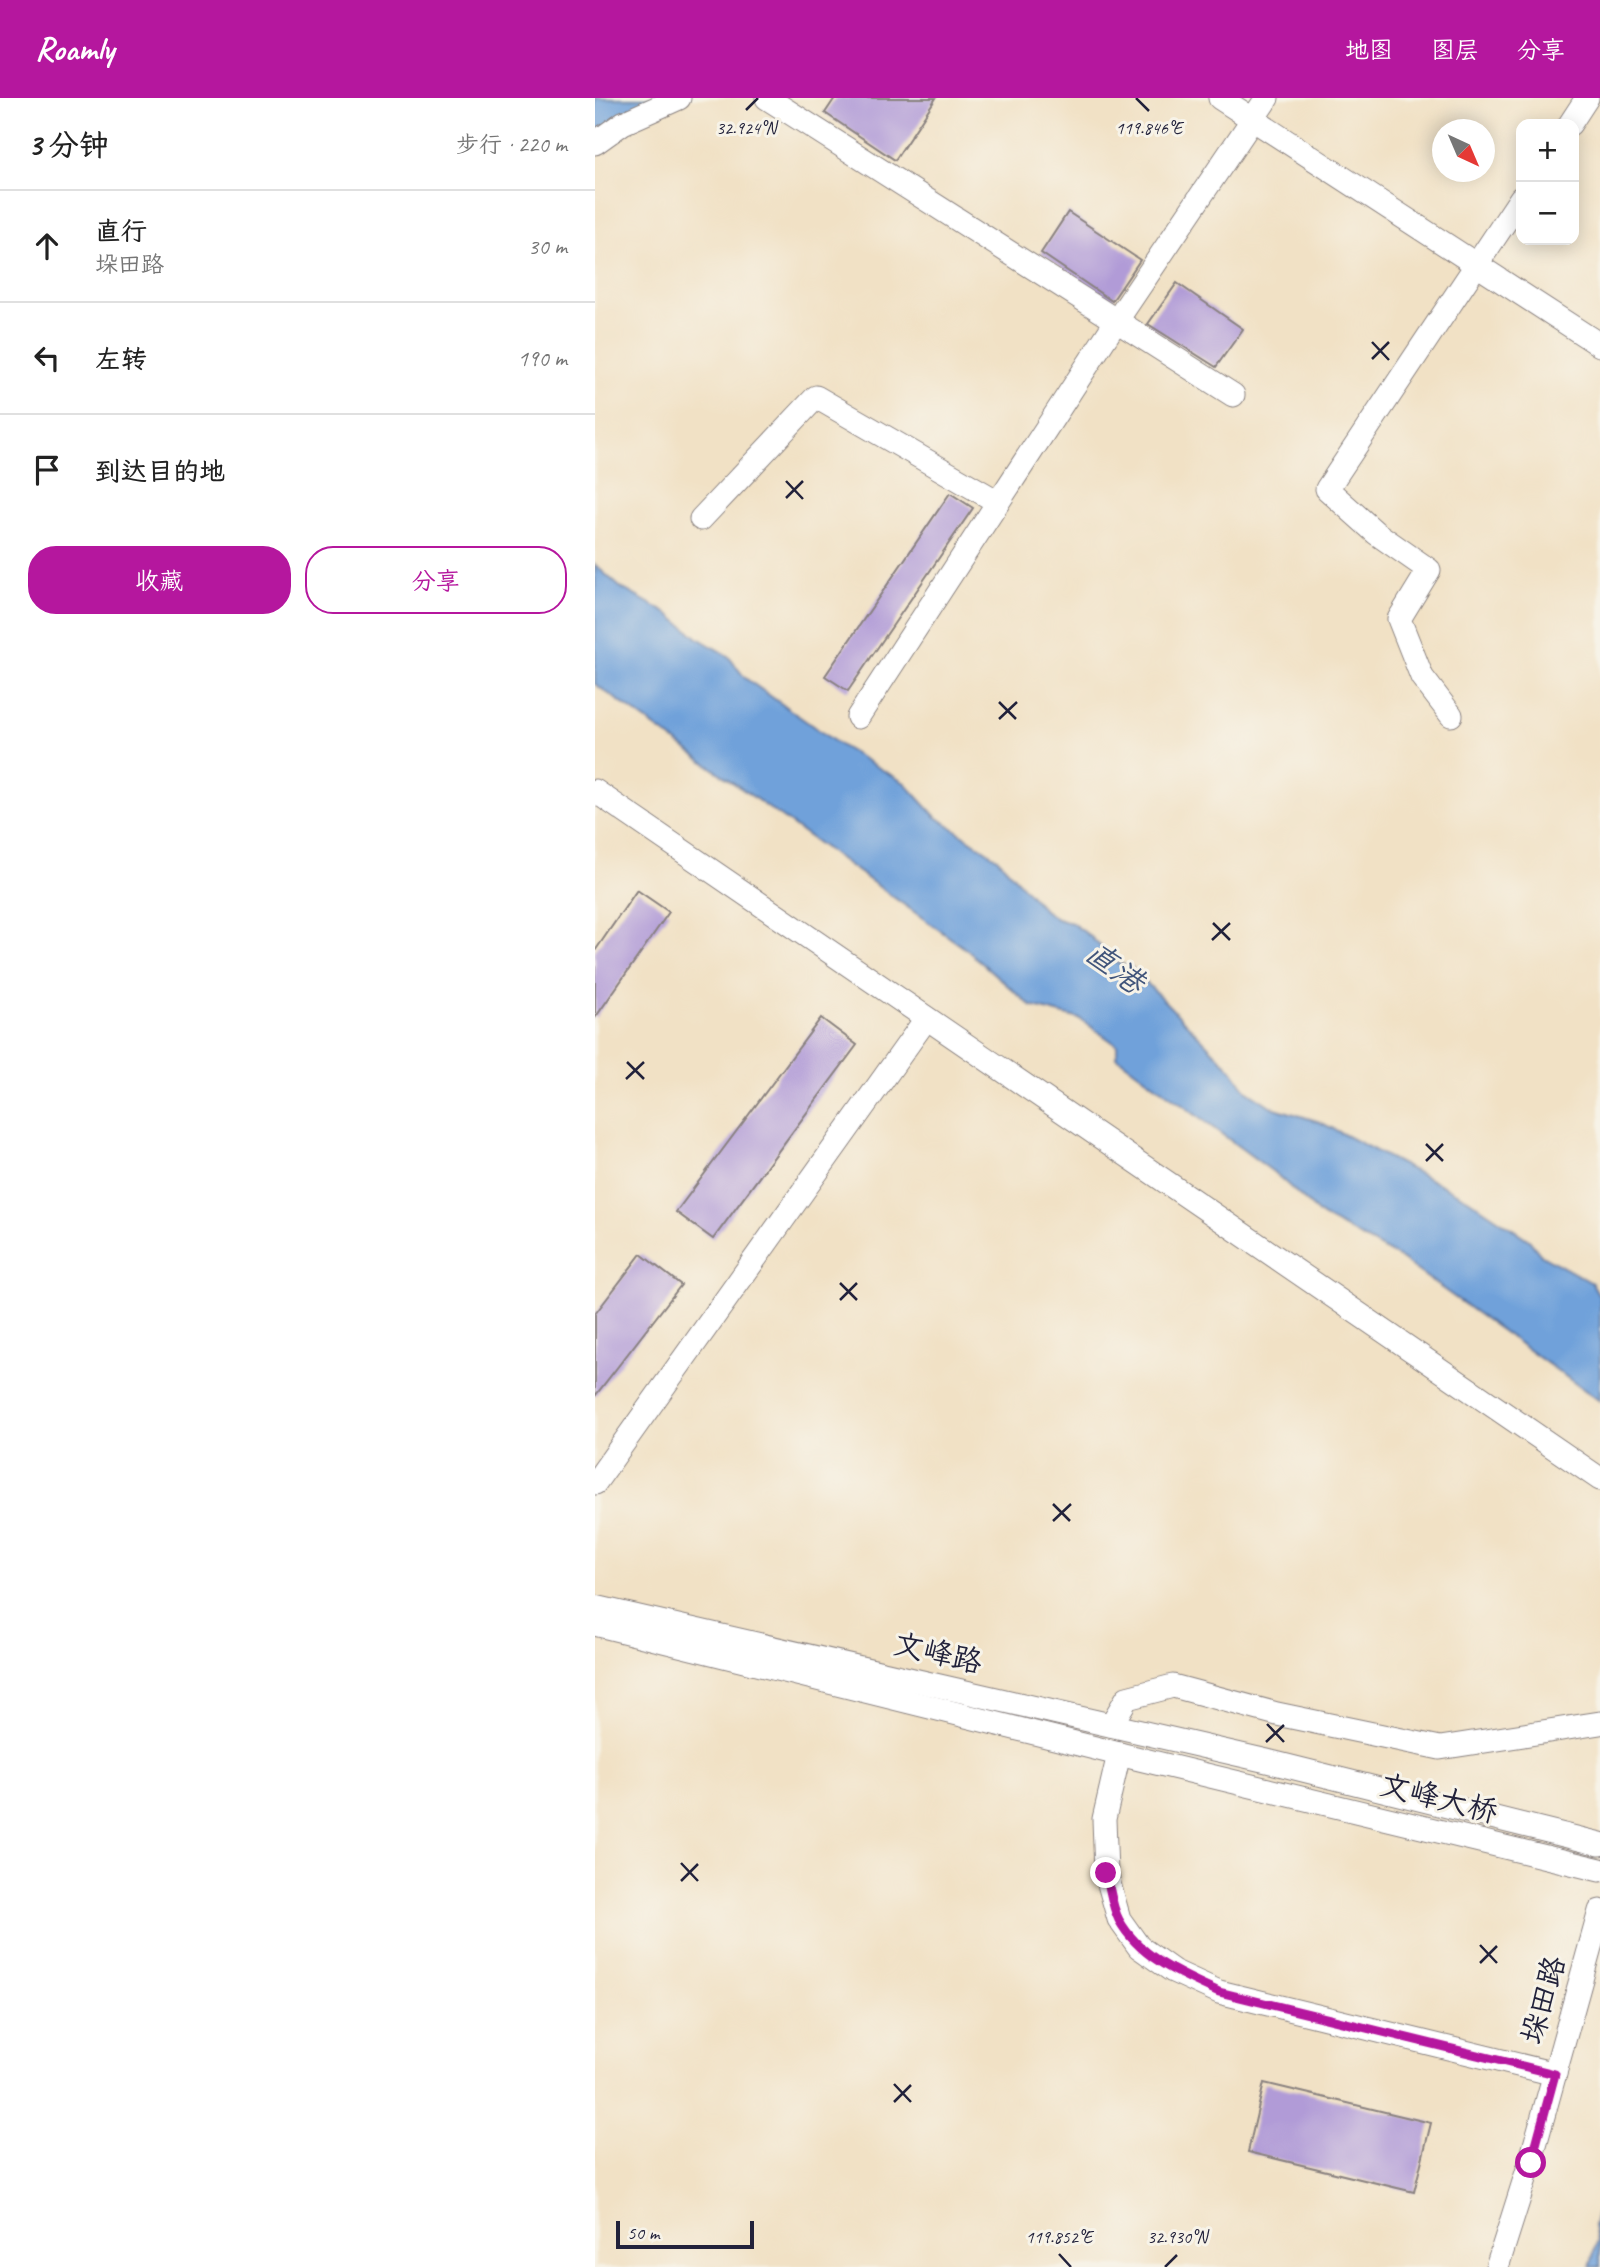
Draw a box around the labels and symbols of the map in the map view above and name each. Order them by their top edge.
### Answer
text: 32.924°N [716,117,779,139]
text: 119.846°E [1116,117,1185,139]
north arrow [1432,119,1495,182]
water label: 直港 [1077,932,1155,1005]
street label: 文峰路 [890,1624,986,1682]
street label: 文峰大桥 [1376,1765,1502,1831]
route end [1090,1857,1121,1888]
street label: 垛田路 [1512,1952,1574,2048]
route start [1515,2147,1546,2178]
scale bar [616,2218,754,2250]
text: 119.852°E [1026,2226,1095,2248]
text: 32.930°N [1147,2226,1210,2248]

